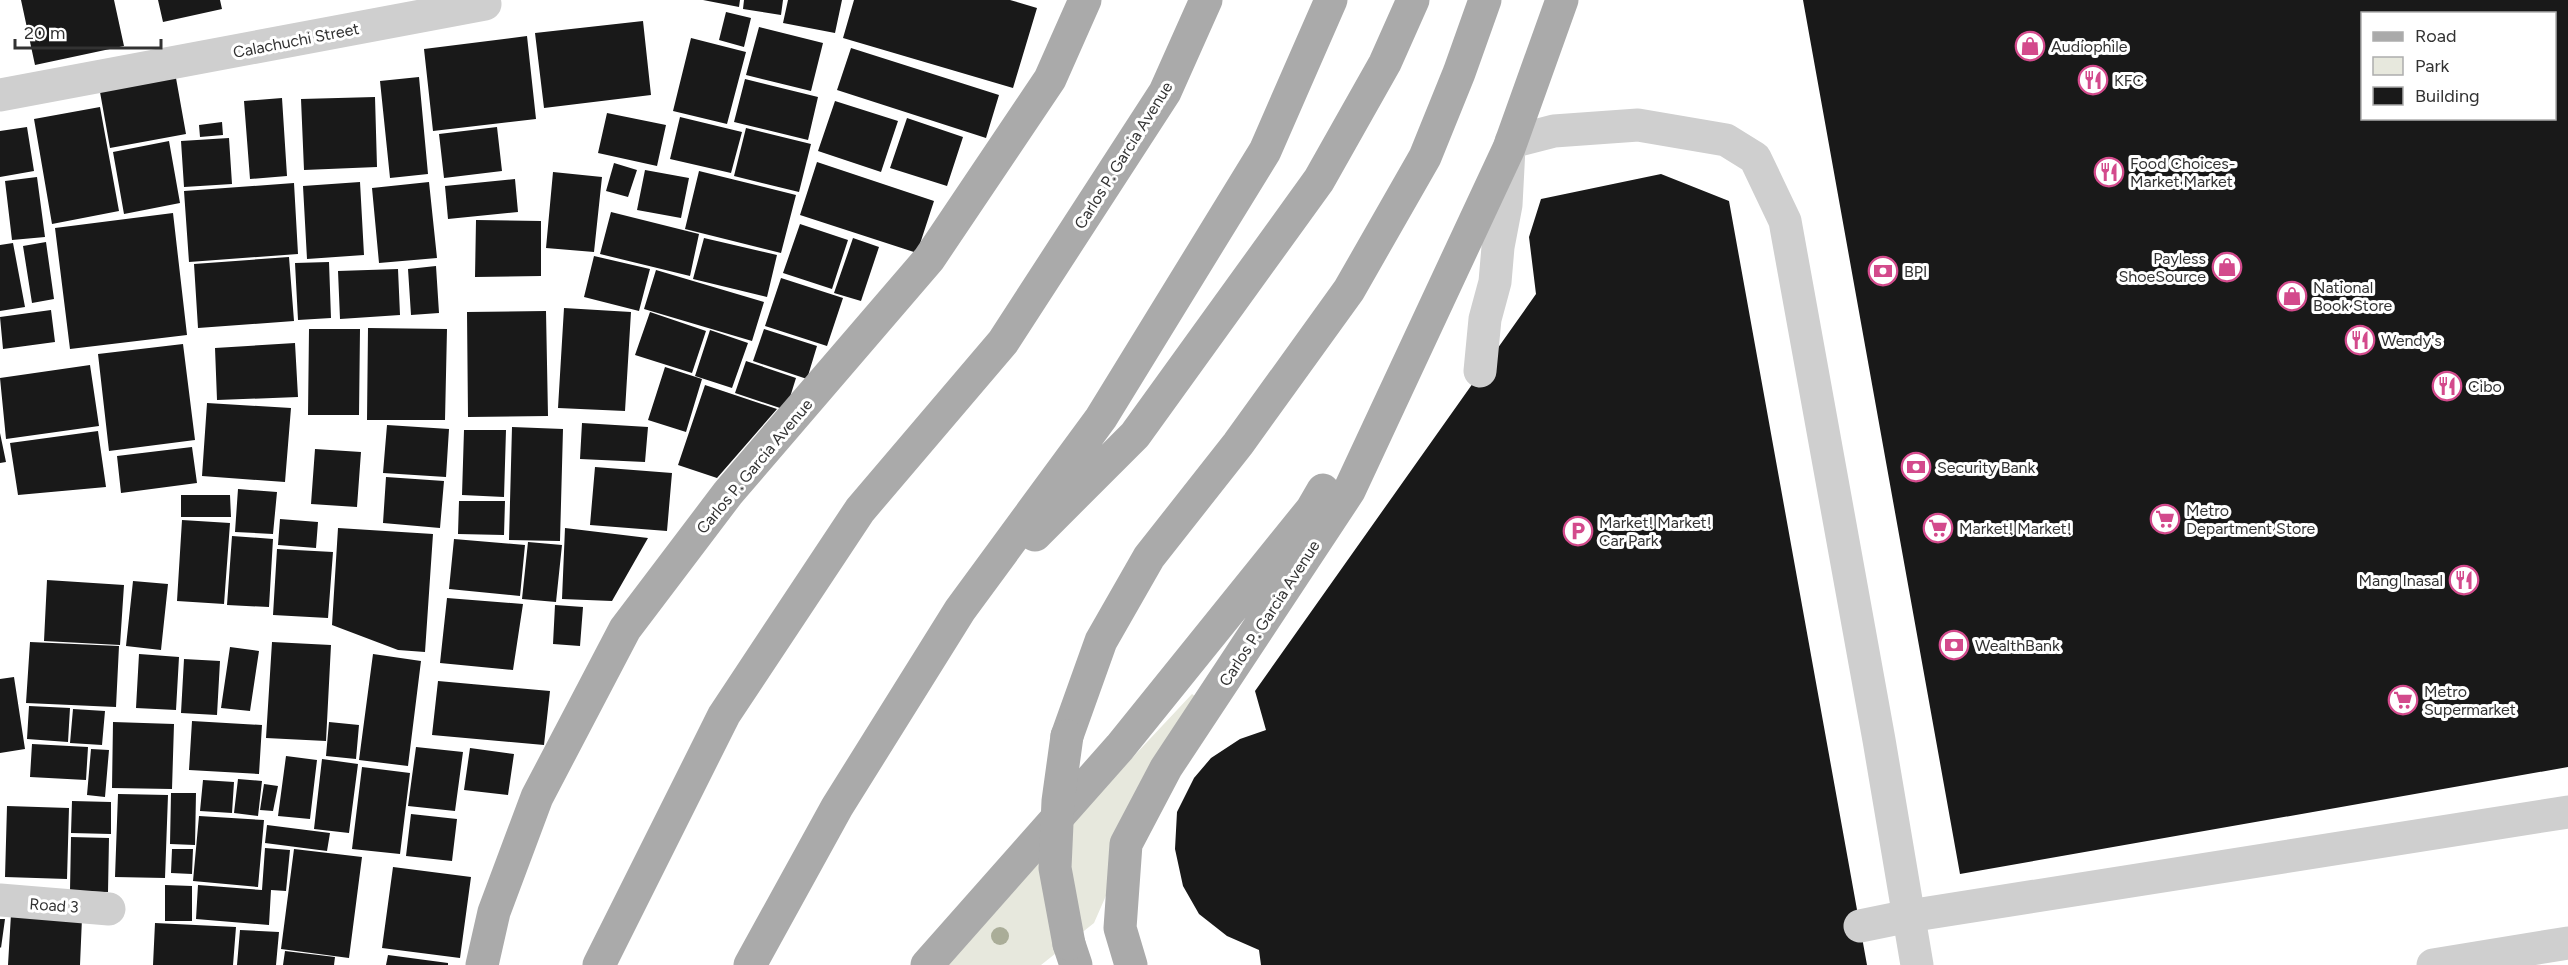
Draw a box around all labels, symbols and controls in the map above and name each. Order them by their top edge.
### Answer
scale bar [15,12,160,50]
legend [2361,12,2556,120]
street label: Calachuchi Street [231,19,361,62]
text: 20 m [24,22,65,44]
text: Road [2415,25,2456,47]
shop icon: Audiophile [2014,30,2046,62]
place label: Audiophile [2051,37,2128,56]
text: Park [2415,55,2450,77]
restaurant icon: KFC [2077,64,2109,96]
place label: KFC [2114,71,2144,90]
street label: Carlos P. Garcia Avenue [1070,78,1177,232]
text: Building [2415,85,2480,107]
place label: Food Choices- Market Market [2130,154,2235,191]
restaurant icon: Food Choices- Market Market [2093,156,2125,188]
place label: Payless ShoeSource [2118,249,2206,286]
shop icon: Payless ShoeSource [2211,251,2243,283]
bank icon: BPI [1867,255,1899,287]
place label: BPI [1904,262,1927,281]
place label: National Book Store [2313,278,2393,315]
shop icon: National Book Store [2276,280,2308,312]
restaurant icon: Wendy's [2344,324,2376,356]
place label: Wendy's [2381,331,2442,350]
restaurant icon: Cibo [2431,370,2463,402]
place label: Cibo [2468,377,2502,396]
street label: Carlos P. Garcia Avenue [692,395,817,538]
bank icon: Security Bank [1900,451,1932,483]
place label: Security Bank [1937,458,2036,477]
place label: Metro Department Store [2186,501,2316,538]
supermarket icon: Metro Department Store [2149,503,2181,535]
supermarket icon: Market! Market! [1922,512,1954,544]
place label: Market! Market! Car Park [1599,513,1711,550]
parking icon: Market! Market! Car Park [1562,515,1594,547]
place label: Market! Market! [1959,519,2071,538]
street label: Carlos P. Garcia Avenue [1215,537,1324,690]
restaurant icon: Mang Inasal [2448,564,2480,596]
place label: Mang Inasal [2358,571,2443,590]
bank icon: WealthBank [1938,629,1970,661]
place label: WealthBank [1975,636,2060,655]
place label: Metro Supermarket [2424,682,2516,719]
supermarket icon: Metro Supermarket [2387,684,2419,716]
street label: Road 3 [29,894,79,917]

